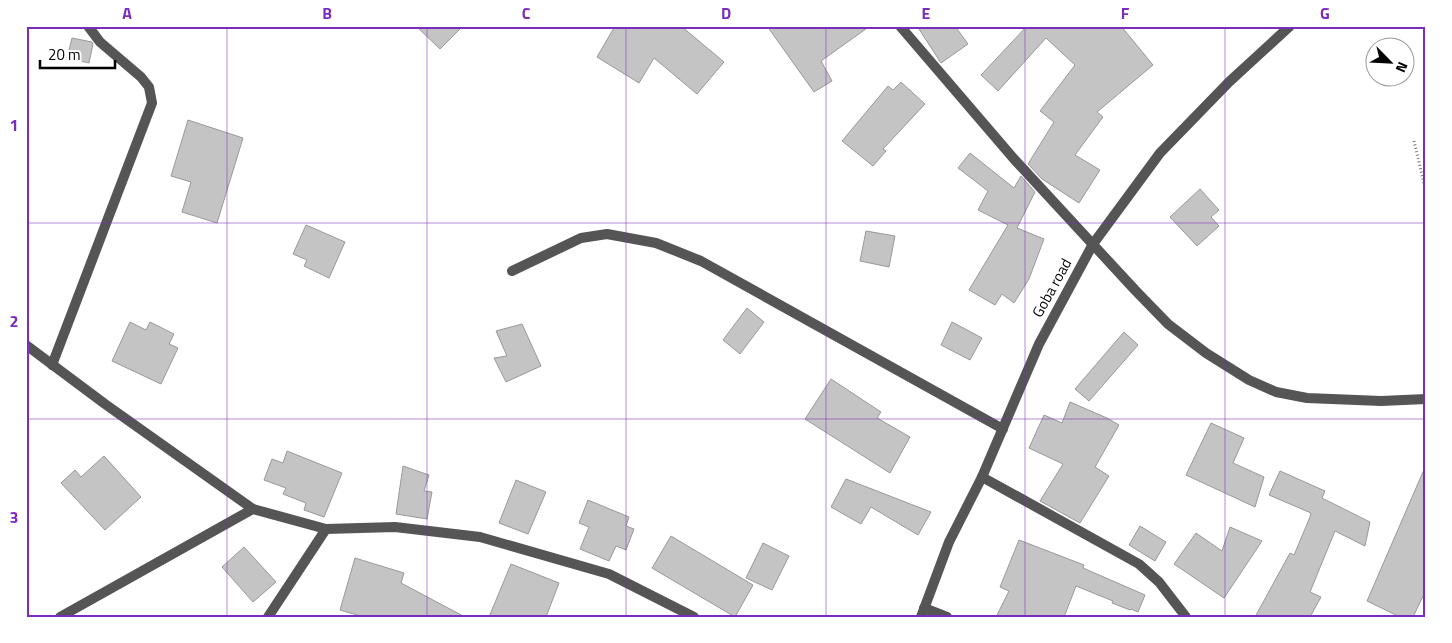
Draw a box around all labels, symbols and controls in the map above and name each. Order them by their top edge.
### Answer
text: A [122,1,132,25]
text: B [322,1,332,25]
text: C [522,1,531,25]
text: D [721,1,731,25]
text: E [922,1,931,25]
text: F [1121,1,1130,25]
text: G [1320,1,1330,25]
scale bar [40,38,115,70]
north arrow [1364,38,1414,88]
text: 20 m [48,43,81,66]
text: N [1391,59,1414,76]
text: 1 [10,113,18,137]
street label: Goba road [1026,254,1077,321]
text: 2 [10,309,18,333]
text: 3 [10,505,18,529]

